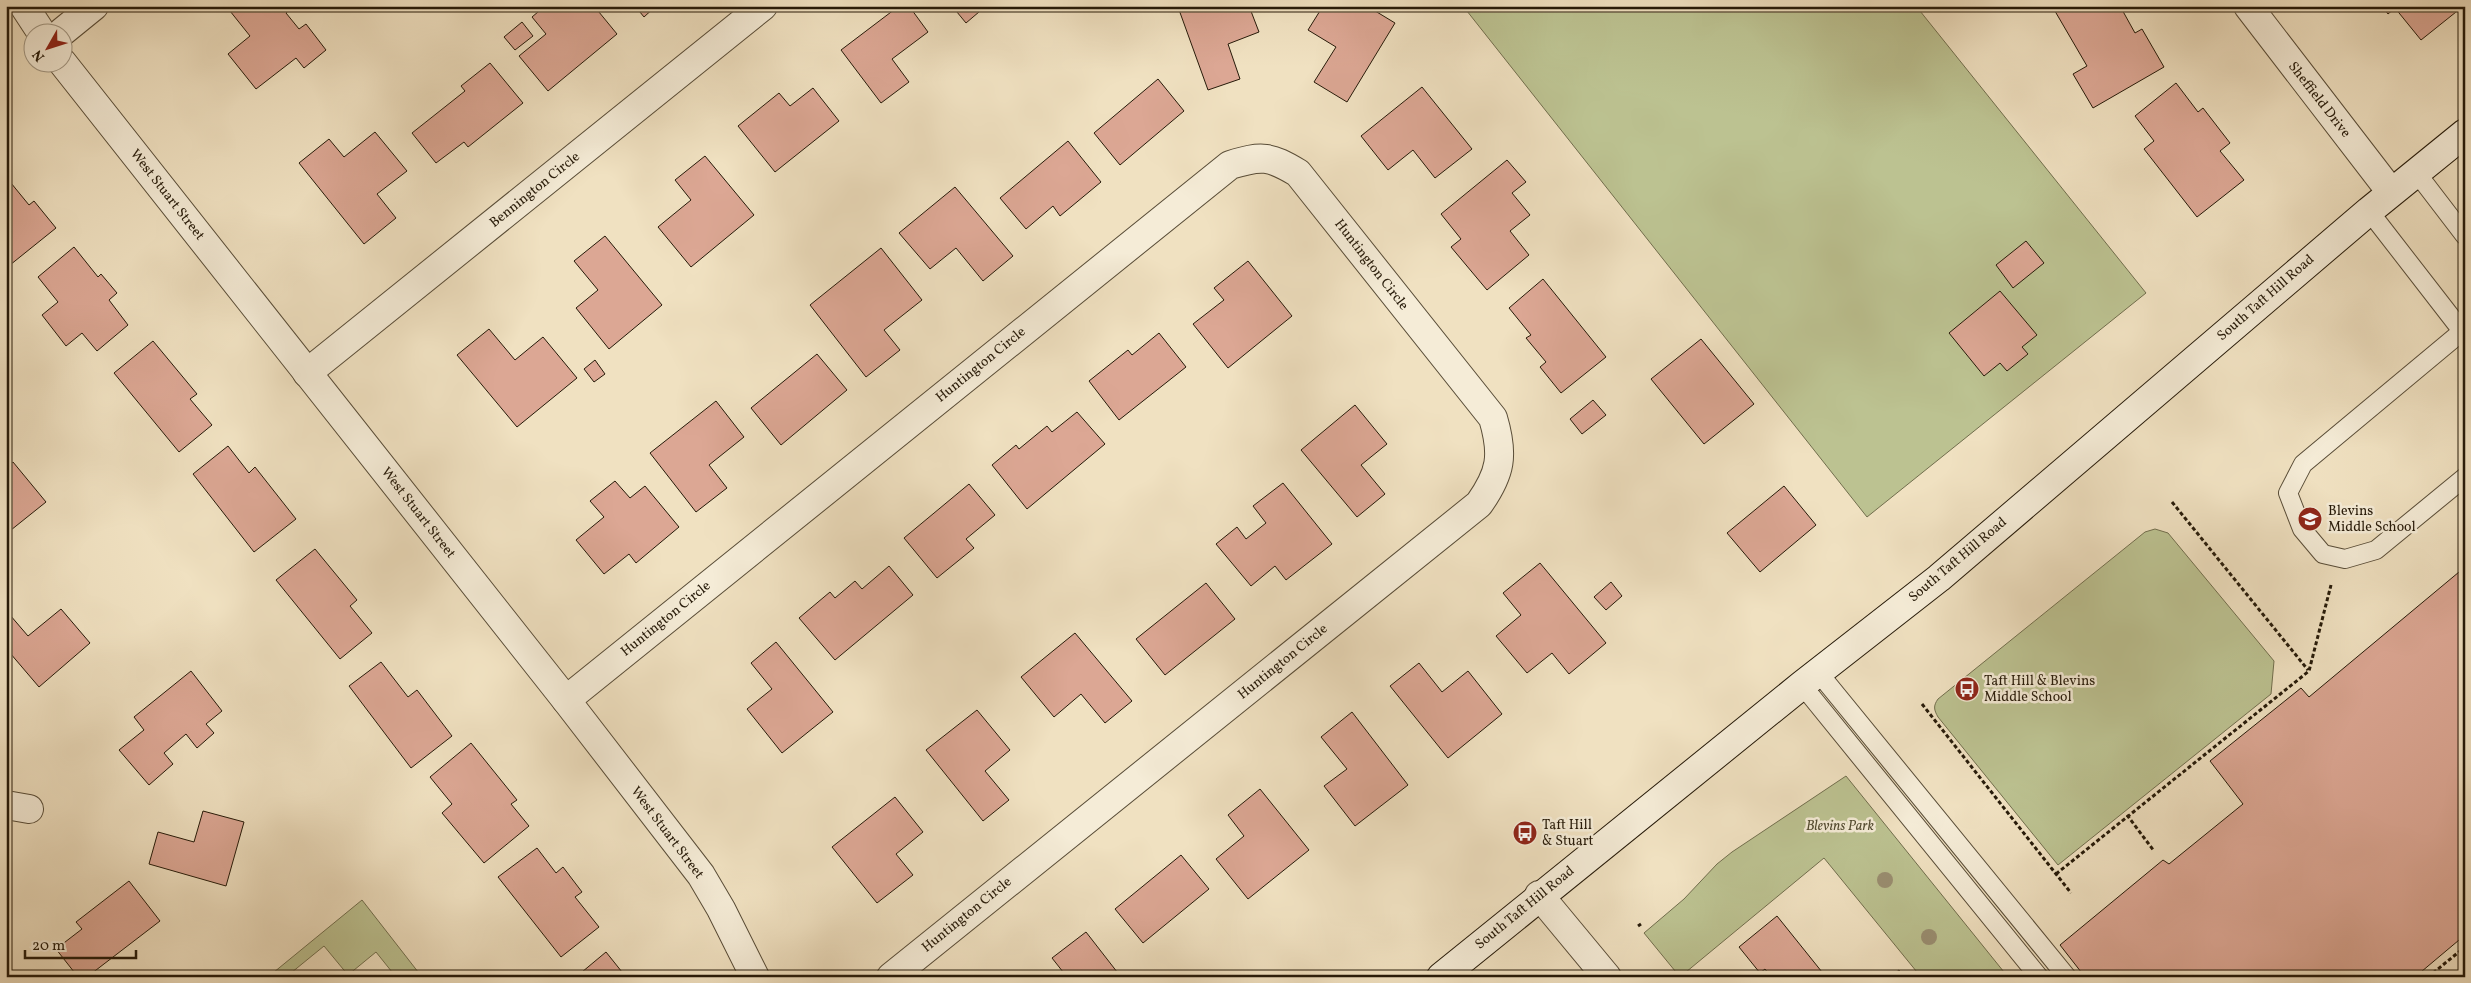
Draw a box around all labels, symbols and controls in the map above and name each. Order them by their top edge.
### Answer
north arrow [22,22,72,72]
text: N [28,45,50,65]
street label: Sheffield Drive [2283,58,2355,142]
street label: West Stuart Street [125,145,209,245]
street label: Bennington Circle [486,147,584,232]
street label: Huntington Circle [1329,216,1413,315]
street label: South Taft Hill Road [2213,250,2319,346]
street label: Huntington Circle [932,323,1030,407]
street label: West Stuart Street [376,463,460,563]
place label: Blevins Middle School [2328,502,2416,537]
school or university icon: Blevins Middle School [2297,506,2323,532]
street label: South Taft Hill Road [1905,513,2011,607]
street label: Huntington Circle [617,577,715,661]
street label: Huntington Circle [1234,620,1332,704]
place label: Taft Hill & Blevins Middle School [1984,672,2095,707]
bus stop icon: Taft Hill & Blevins Middle School [1954,676,1980,702]
street label: West Stuart Street [626,783,708,883]
place label: Taft Hill & Stuart [1542,816,1594,851]
park label: Blevins Park [1806,817,1875,836]
bus stop icon: Taft Hill & Stuart [1512,820,1538,846]
street label: South Taft Hill Road [1471,862,1579,954]
street label: Huntington Circle [918,873,1016,957]
scale bar [25,928,136,960]
text: 20 m [32,936,65,957]

